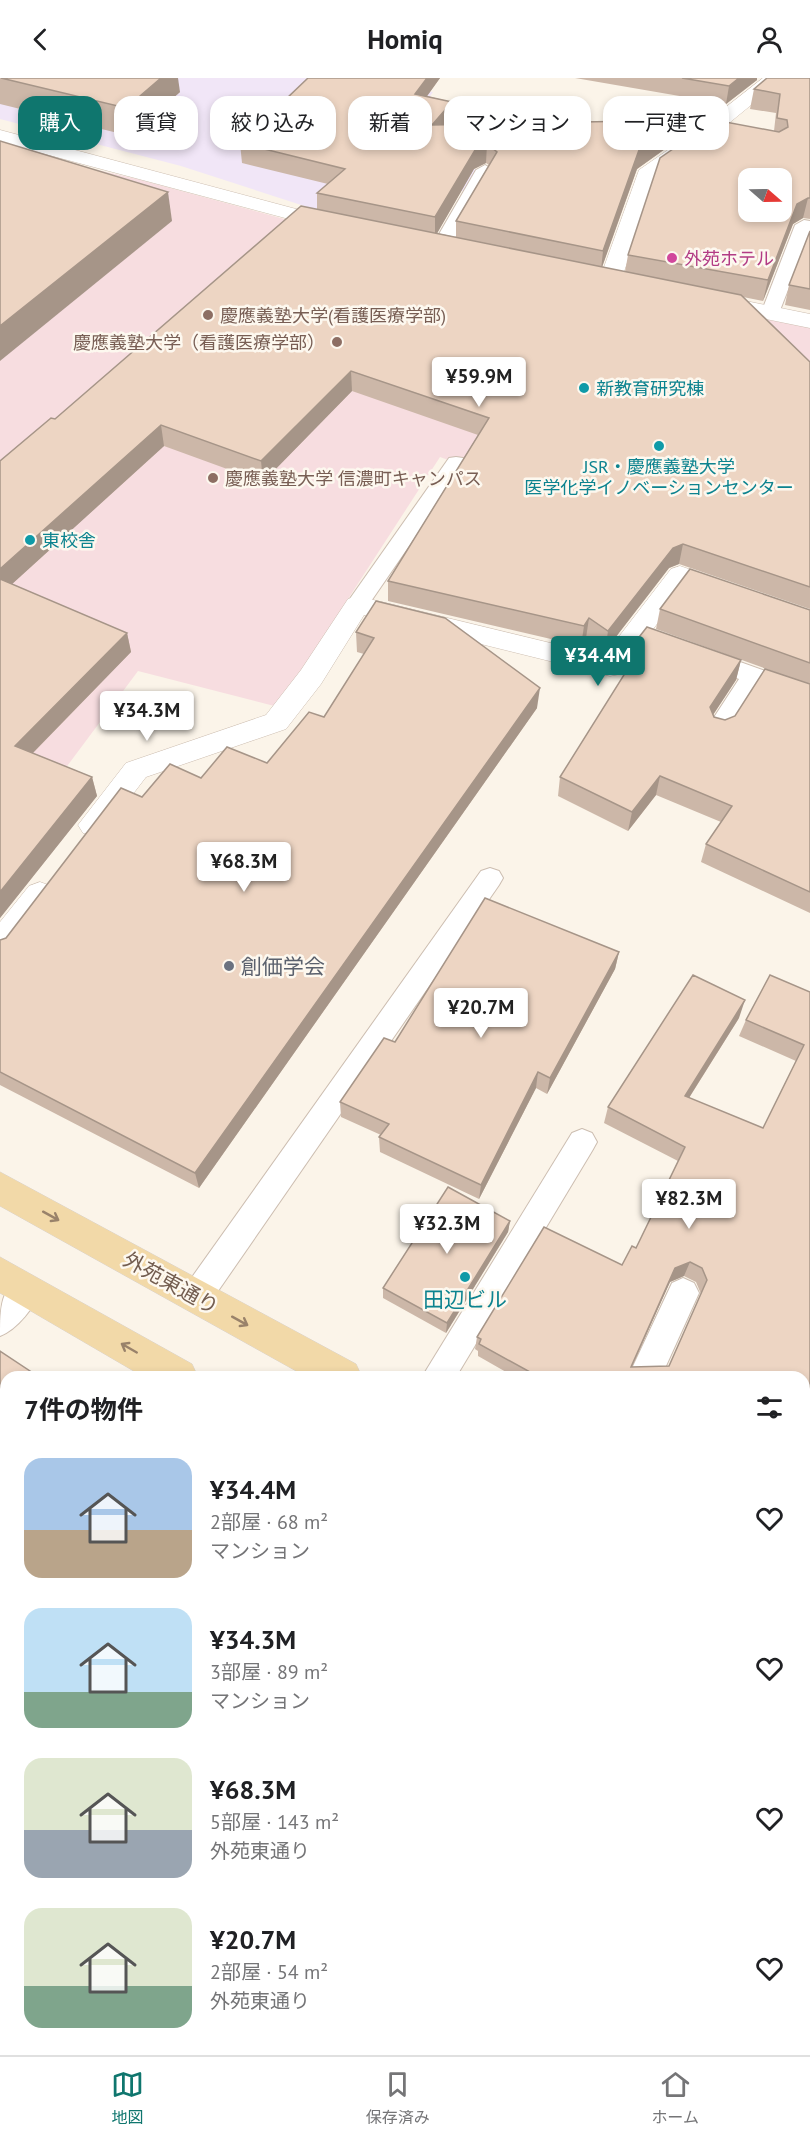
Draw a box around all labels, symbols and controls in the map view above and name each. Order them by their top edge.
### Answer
text: Homiq [367,22,443,56]
icon: back [24,23,57,56]
icon: person [753,23,786,56]
chip: 購入 [18,96,102,150]
chip: 賃貸 [114,96,198,150]
chip: 絞り込み [210,96,336,150]
chip: 新着 [348,96,432,150]
chip: マンション [444,96,591,150]
chip: 一戸建て [603,96,729,150]
north arrow [738,168,792,222]
map controls [738,168,792,222]
place label: 外苑ホテル [684,247,774,270]
marker: 外苑ホテル [665,251,679,265]
place label: 慶應義塾大学(看護医療学部) [220,304,446,327]
marker: 慶應義塾大学(看護医療学部) [201,308,215,322]
place label: 慶應義塾大学（看護医療学部） [73,331,325,354]
marker: 慶應義塾大学（看護医療学部） [330,335,344,349]
pin: ¥59.9M [430,357,528,408]
text: ¥59.9M [446,363,512,389]
place label: 新教育研究棟 [596,377,704,400]
marker: 新教育研究棟 [577,381,591,395]
marker: JSR・慶應義塾大学 医学化学イノベーションセンター [652,439,666,453]
place label: JSR・慶應義塾大学 医学化学イノベーションセンター [524,455,794,499]
place label: 慶應義塾大学 信濃町キャンパス [225,467,482,490]
marker: 慶應義塾大学 信濃町キャンパス [206,471,220,485]
place label: 東校舎 [42,529,96,552]
marker: 東校舎 [23,533,37,547]
pin: ¥34.4M [549,636,647,687]
text: ¥34.4M [565,642,631,668]
pin: ¥34.3M [98,691,196,742]
text: ¥34.3M [114,697,180,723]
pin: ¥68.3M [195,842,293,893]
text: ¥68.3M [211,848,277,874]
place label: 創価学会 [241,953,325,980]
marker: 創価学会 [222,959,236,973]
pin: ¥20.7M [432,988,530,1039]
text: ¥20.7M [448,994,514,1020]
pin: ¥82.3M [640,1179,738,1230]
text: ¥82.3M [656,1185,722,1211]
pin: ¥32.3M [398,1204,496,1255]
one-way arrow [42,1210,59,1222]
text: ¥32.3M [414,1210,480,1236]
street label: 外苑東通り [119,1246,223,1320]
marker: 田辺ビル [458,1270,472,1284]
place label: 田辺ビル [423,1286,507,1313]
one-way arrow [231,1315,248,1327]
one-way arrow [120,1341,137,1353]
icon: filters [753,1391,786,1424]
text: 7件の物件 [24,1393,143,1426]
text: ¥34.4M [210,1473,296,1506]
icon: home [72,1482,144,1554]
icon: heart [753,1502,786,1535]
text: 2部屋 · 68 m² [210,1509,328,1535]
text: マンション [210,1538,310,1564]
text: ¥34.3M [210,1623,296,1656]
icon: home [72,1632,144,1704]
icon: heart [753,1652,786,1685]
text: 3部屋 · 89 m² [210,1659,328,1685]
text: マンション [210,1688,310,1714]
text: ¥68.3M [210,1773,296,1806]
icon: home [72,1782,144,1854]
icon: heart [753,1802,786,1835]
text: 5部屋 · 143 m² [210,1809,339,1835]
text: 外苑東通り [210,1838,310,1864]
text: ¥20.7M [210,1923,296,1956]
icon: home [72,1932,144,2004]
icon: heart [753,1952,786,1985]
text: 2部屋 · 54 m² [210,1959,328,1985]
text: 外苑東通り [210,1988,310,2014]
tab: 地図 [111,2068,144,2128]
tab: 保存済み [366,2068,430,2128]
tab: ホーム [652,2068,699,2128]

